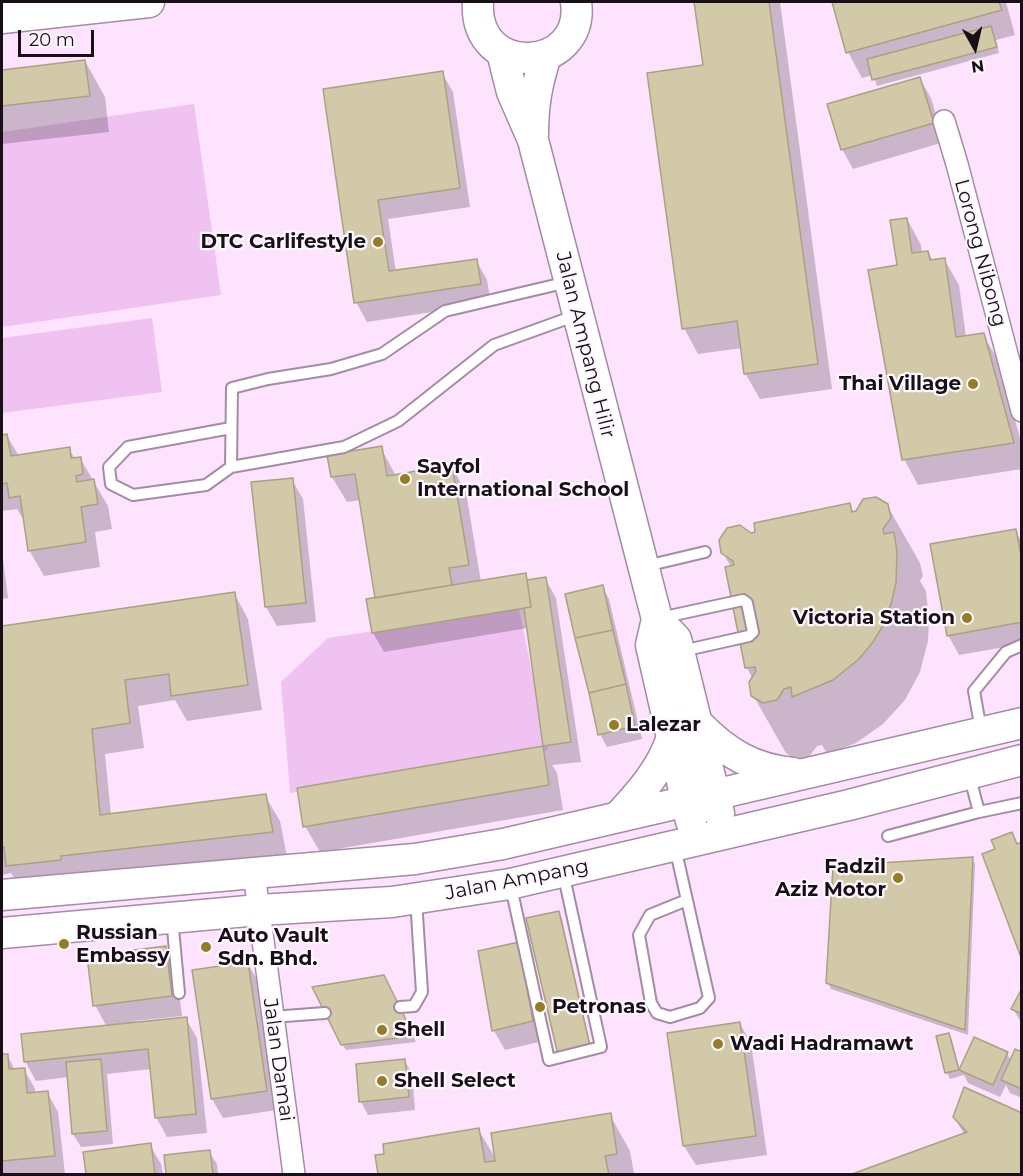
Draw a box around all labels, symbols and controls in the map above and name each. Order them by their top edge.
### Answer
scale bar [21,18,98,56]
north arrow [945,18,1005,78]
text: 20 m [29,29,75,51]
text: N [970,56,985,77]
street label: Lorong Nibong [949,177,1011,329]
place label: DTC Carlifestyle [200,230,366,254]
marker: DTC Carlifestyle [371,235,385,249]
street label: Jalan Ampang Hilir [550,249,620,441]
place label: Thai Village [839,372,961,396]
marker: Thai Village [966,377,980,391]
place label: Sayfol International School [417,455,629,502]
marker: Sayfol International School [398,472,412,486]
place label: Victoria Station [793,606,955,630]
marker: Victoria Station [960,611,974,625]
place label: Lalezar [626,713,701,737]
marker: Lalezar [607,718,621,732]
street label: Jalan Ampang [443,854,591,906]
place label: Fadzil Aziz Motor [775,855,886,902]
marker: Fadzil Aziz Motor [891,871,905,885]
place label: Russian Embassy [76,921,170,968]
place label: Auto Vault Sdn. Bhd. [218,924,329,971]
marker: Russian Embassy [57,937,71,951]
marker: Auto Vault Sdn. Bhd. [199,940,213,954]
place label: Petronas [552,995,646,1019]
street label: Jalan Damai [257,997,299,1123]
marker: Petronas [533,1000,547,1014]
place label: Shell [394,1018,445,1042]
marker: Shell [375,1023,389,1037]
place label: Wadi Hadramawt [730,1032,913,1056]
marker: Wadi Hadramawt [711,1037,725,1051]
place label: Shell Select [394,1069,516,1093]
marker: Shell Select [375,1074,389,1088]

